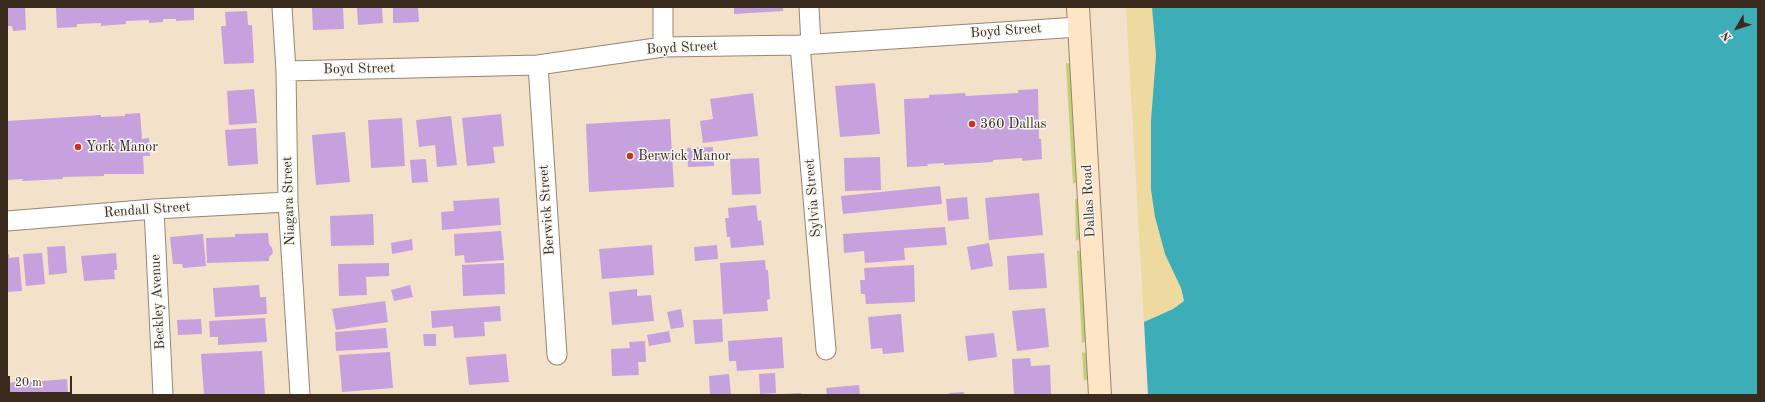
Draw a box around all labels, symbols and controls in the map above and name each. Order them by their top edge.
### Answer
north arrow [1717,8,1757,48]
street label: Boyd Street [970,20,1042,42]
text: N [1720,29,1734,43]
street label: Boyd Street [646,38,718,58]
street label: Boyd Street [323,60,395,78]
place label: 360 Dallas [980,116,1047,132]
marker: 360 Dallas [967,119,977,129]
place label: York Manor [86,139,158,155]
marker: York Manor [73,142,83,152]
place label: Berwick Manor [638,148,731,164]
marker: Berwick Manor [625,151,635,161]
street label: Niagara Street [279,156,299,246]
street label: Sylvia Street [801,158,825,238]
street label: Berwick Street [535,164,559,256]
street label: Dallas Road [1079,164,1099,238]
street label: Rendall Street [103,199,191,221]
street label: Beckley Avenue [147,254,169,350]
scale bar [10,368,74,394]
text: 20 m [15,377,42,389]

